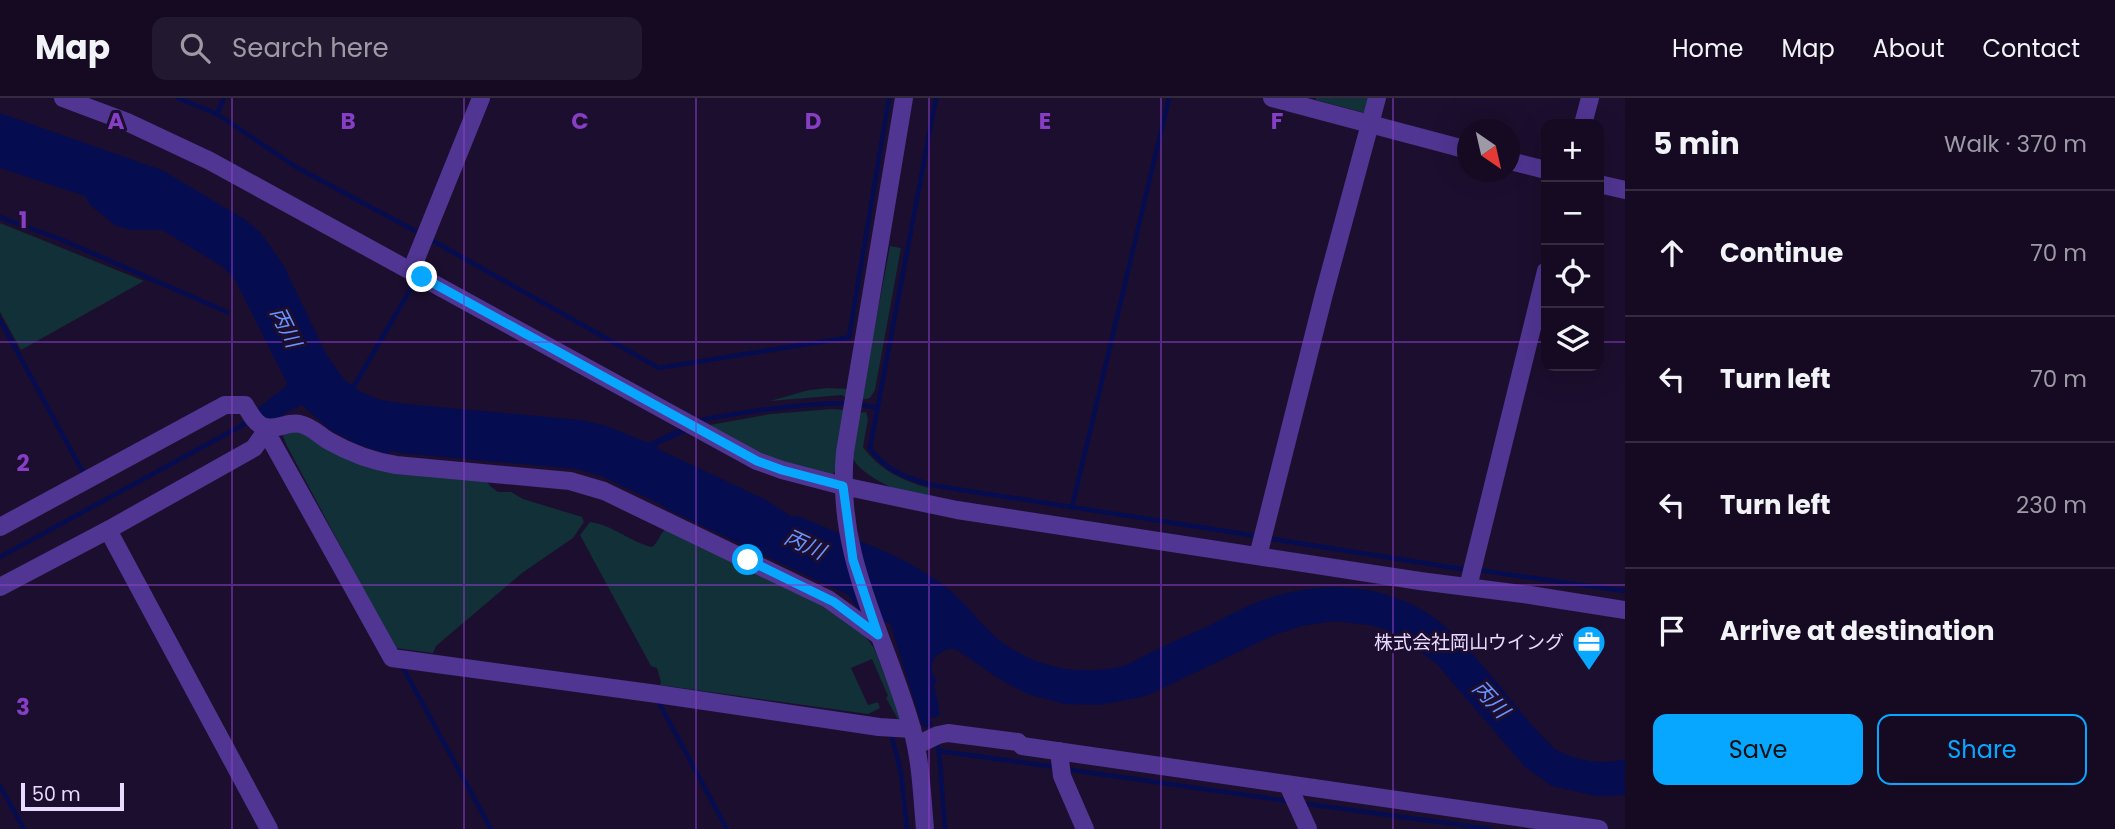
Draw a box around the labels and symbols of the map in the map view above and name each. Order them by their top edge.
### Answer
text: A [108,105,125,137]
text: B [340,105,356,137]
text: C [571,105,589,137]
text: D [805,105,821,137]
text: E [1039,105,1051,137]
text: F [1271,105,1283,137]
north arrow [1457,119,1520,182]
text: 1 [19,204,27,236]
route end [406,261,437,292]
water label: 丙川 [264,302,309,354]
text: 2 [16,447,30,479]
water label: 丙川 [780,522,832,567]
route start [732,544,763,575]
office icon: 株式会社岡山ウイング [1570,623,1608,672]
place label: 株式会社岡山ウイング [1374,629,1564,656]
water label: 丙川 [1466,674,1517,726]
text: 3 [16,691,30,723]
scale bar [21,780,124,812]

